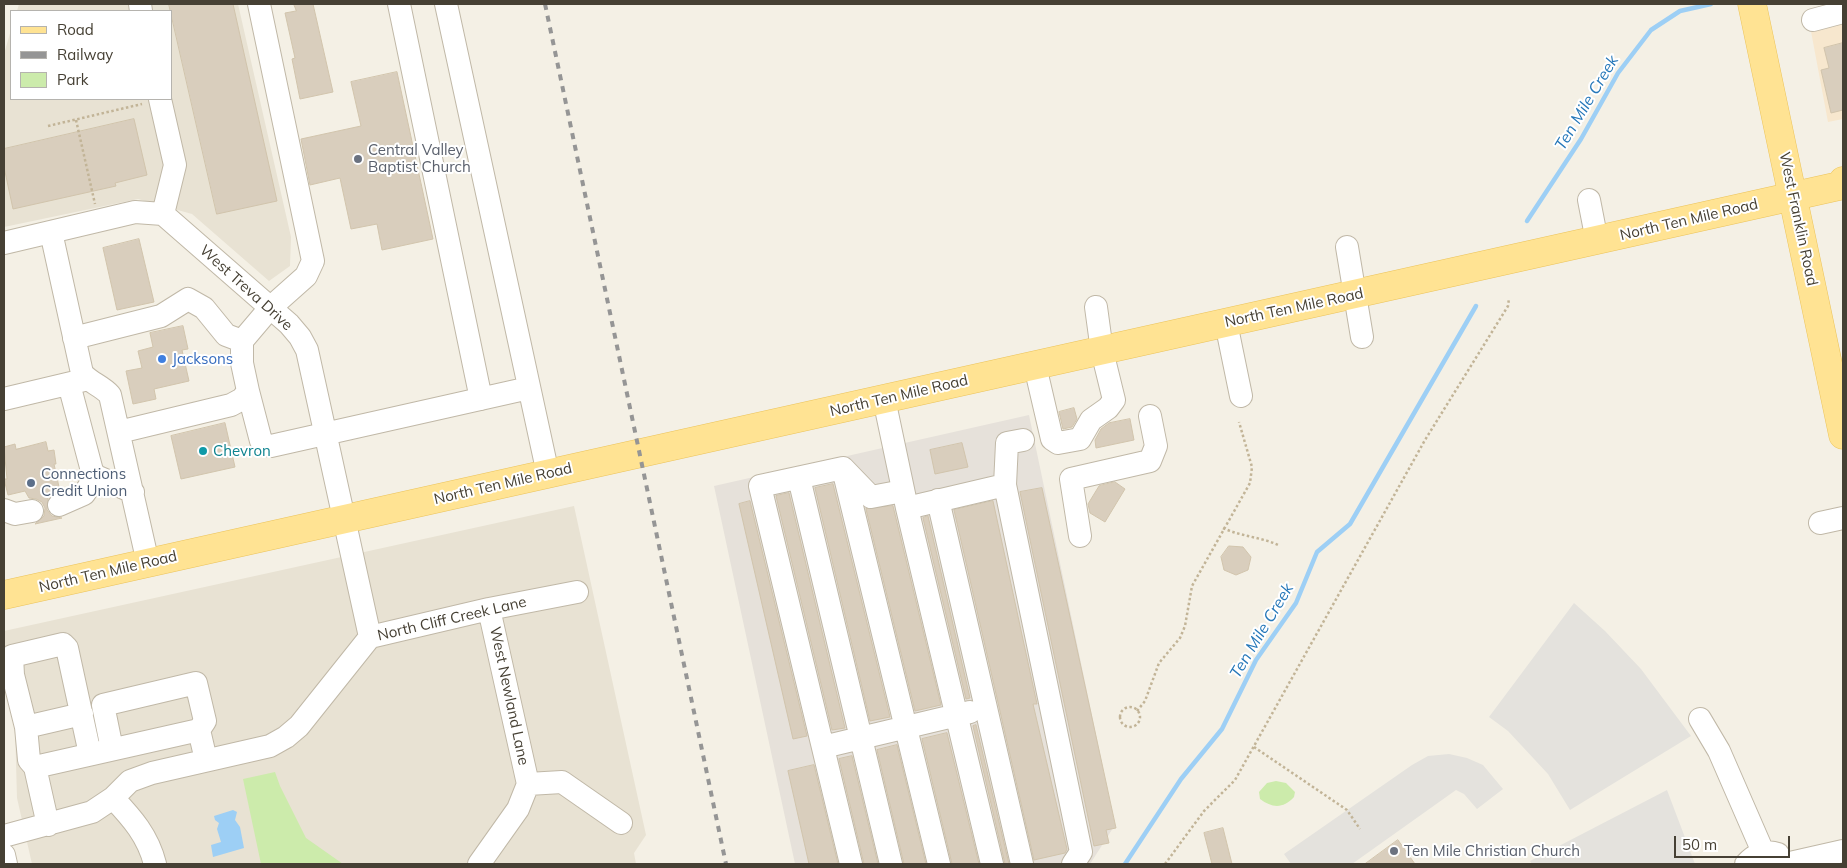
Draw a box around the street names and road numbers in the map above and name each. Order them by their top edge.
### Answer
street label: West Franklin Road [1775,150,1821,288]
street label: North Ten Mile Road [1618,195,1760,245]
street label: West Treva Drive [196,242,296,334]
street label: North Ten Mile Road [1223,285,1365,331]
street label: North Ten Mile Road [828,371,970,421]
street label: North Ten Mile Road [432,459,574,509]
street label: North Ten Mile Road [37,547,179,597]
street label: North Cliff Creek Lane [376,593,528,645]
street label: West Newland Lane [486,625,532,767]

